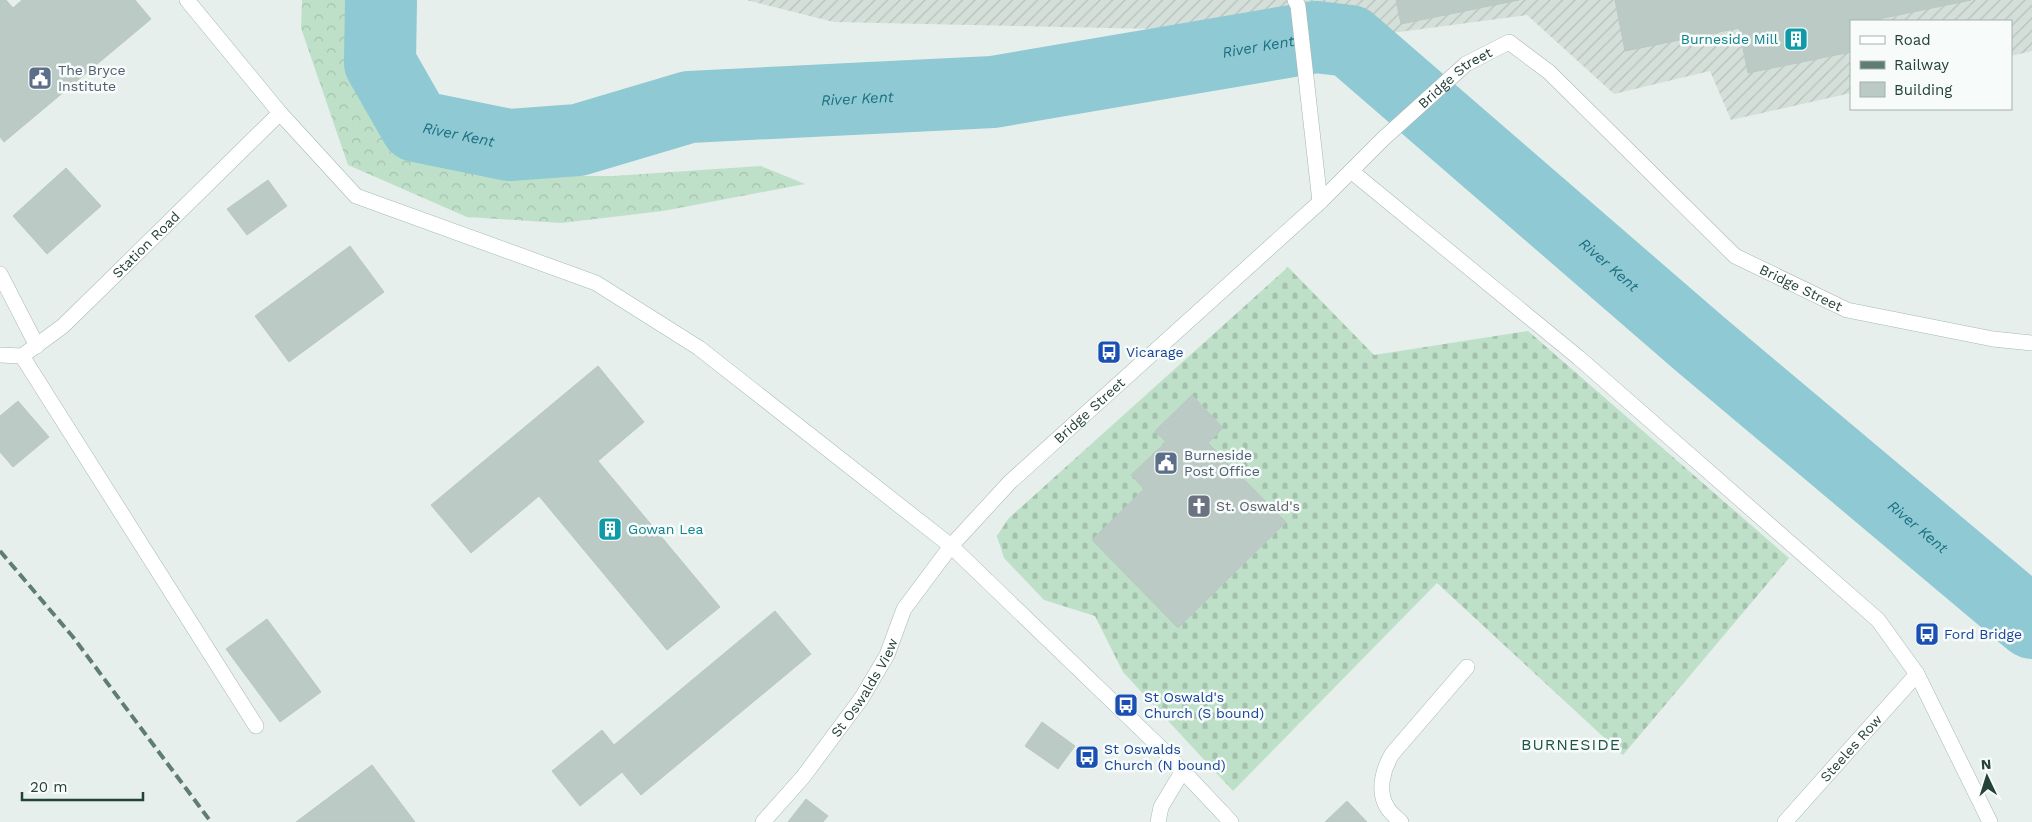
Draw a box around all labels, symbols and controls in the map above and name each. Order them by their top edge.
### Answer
legend [1850,20,2012,110]
building icon: Burneside Mill [1783,26,1809,52]
place label: Burneside Mill [1681,31,1779,47]
text: Road [1894,31,1931,49]
water label: River Kent [1221,32,1297,62]
street label: Bridge Street [1415,44,1495,111]
text: Railway [1894,56,1949,74]
place label: The Bryce Institute [58,62,126,94]
public building icon: The Bryce Institute [27,65,53,91]
text: Building [1894,81,1952,99]
water label: River Kent [821,88,895,109]
water label: River Kent [421,119,497,151]
street label: Station Road [109,208,183,281]
water label: River Kent [1575,234,1643,296]
street label: Bridge Street [1757,261,1845,315]
bus stop icon: Vicarage [1096,339,1122,365]
place label: Vicarage [1126,344,1184,360]
street label: Bridge Street [1051,374,1128,446]
place label: Burneside Post Office [1184,447,1260,479]
public building icon: Burneside Post Office [1153,450,1179,476]
church icon: St. Oswald's [1186,493,1212,519]
water label: River Kent [1884,497,1952,558]
place label: St. Oswald's [1216,498,1300,514]
building icon: Gowan Lea [597,516,623,542]
place label: Gowan Lea [628,521,703,537]
bus stop icon: Ford Bridge [1914,621,1940,647]
place label: Ford Bridge [1944,626,2022,642]
street label: St Oswalds View [828,636,901,740]
place label: St Oswald's Church (S bound) [1144,689,1264,721]
bus stop icon: St Oswald's Church (S bound) [1113,692,1139,718]
street label: Steeles Row [1817,711,1885,785]
district label: BURNESIDE [1521,735,1621,754]
place label: St Oswalds Church (N bound) [1104,741,1226,773]
bus stop icon: St Oswalds Church (N bound) [1074,744,1100,770]
north arrow [1962,752,2012,802]
text: N [1980,756,1992,772]
scale bar [22,770,144,802]
text: 20 m [30,778,68,796]

